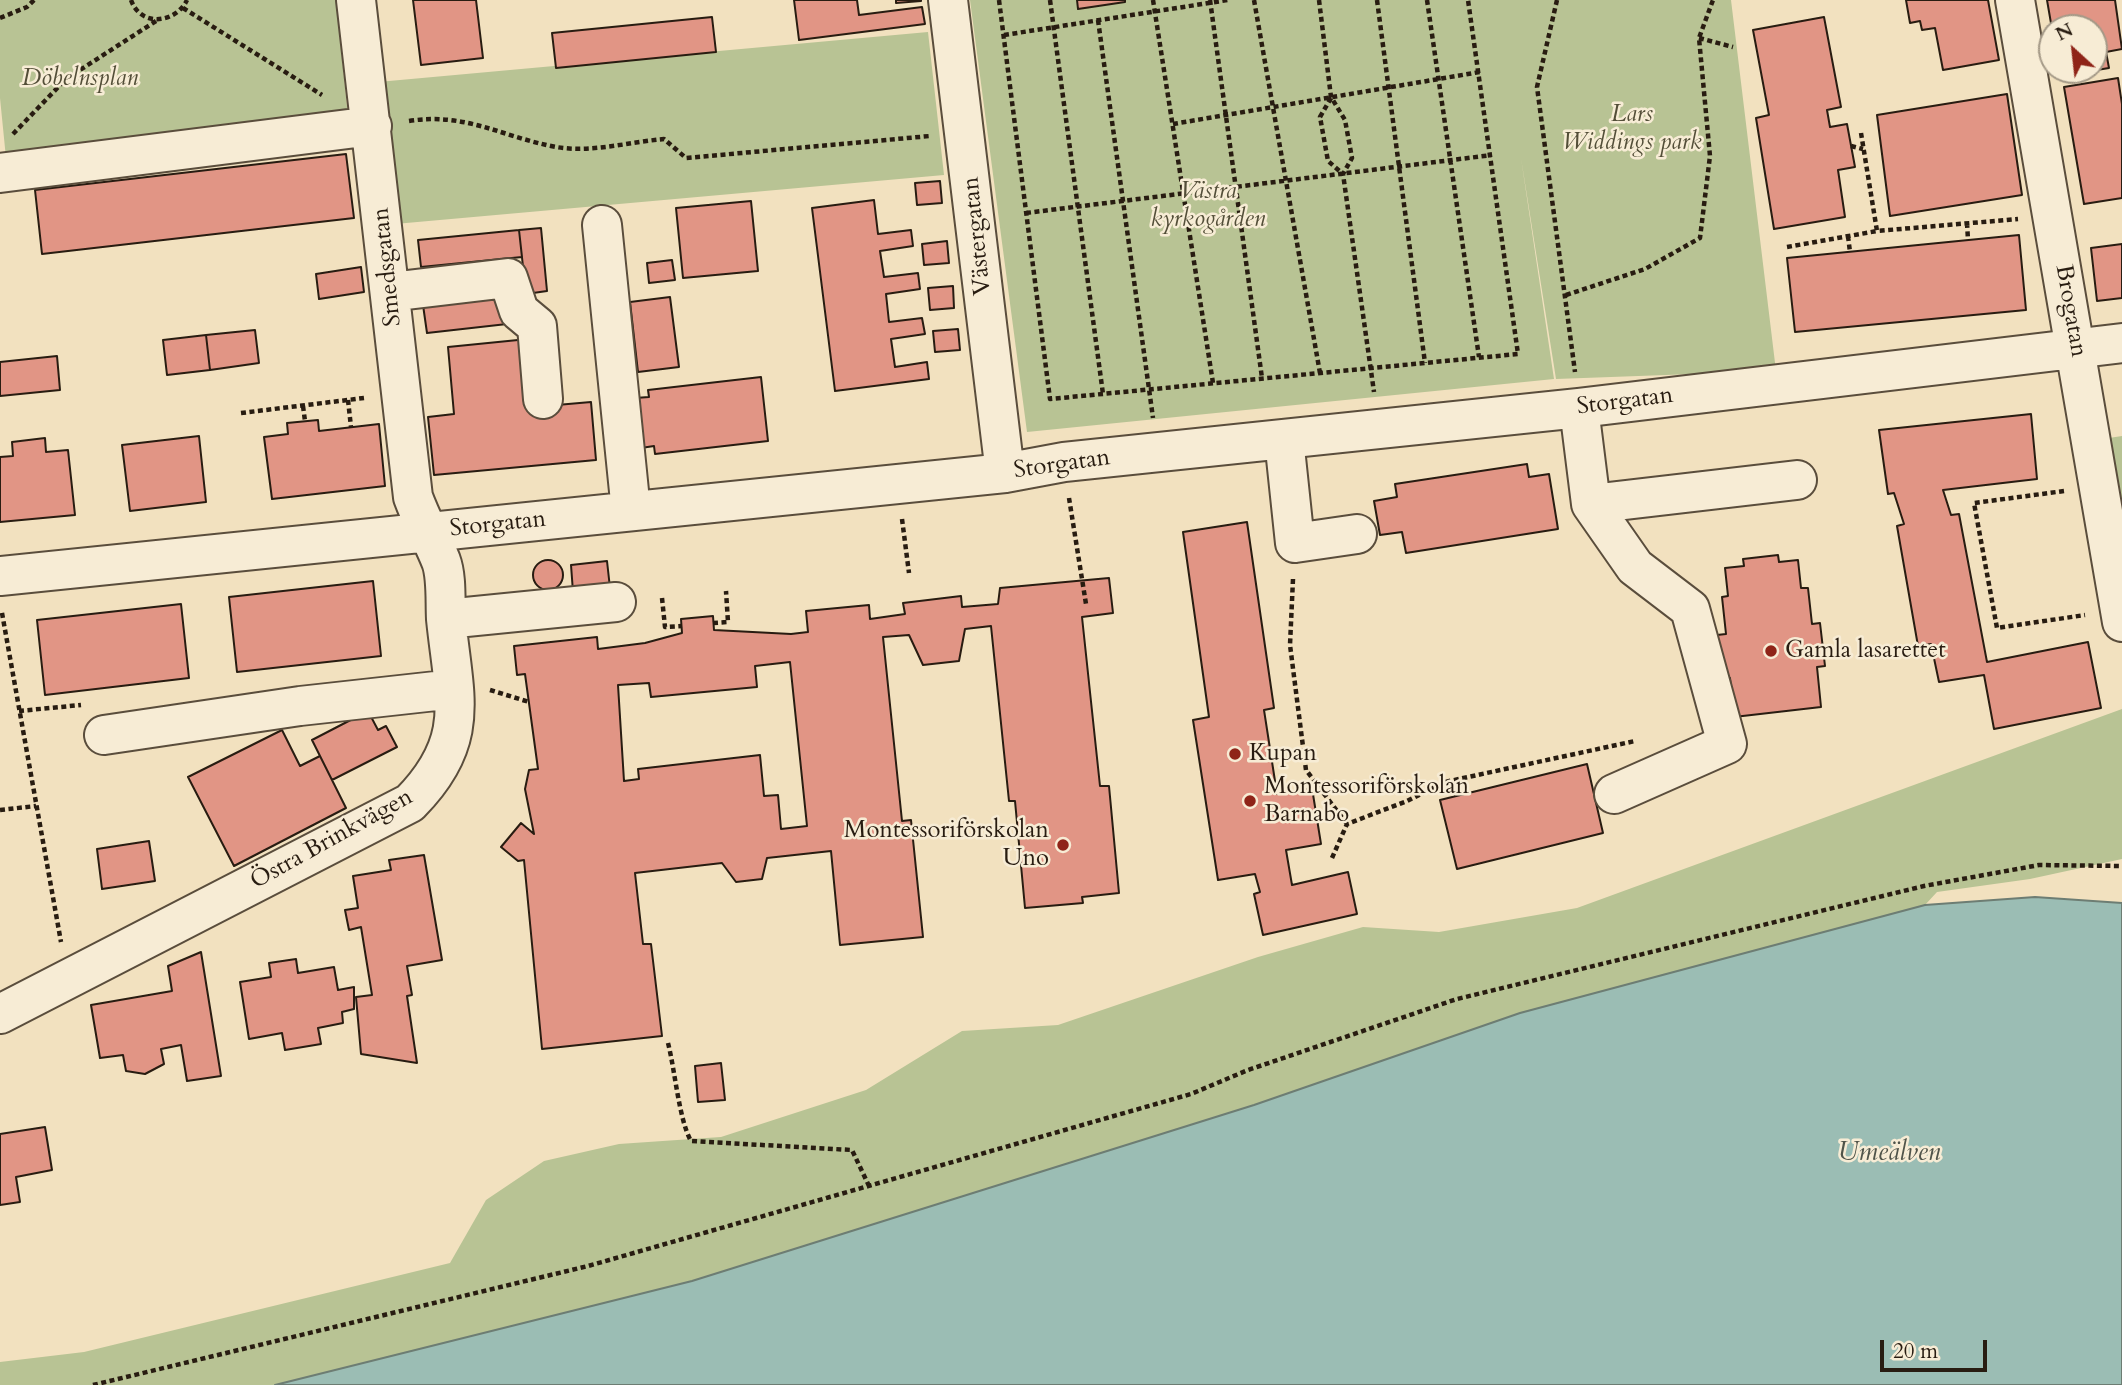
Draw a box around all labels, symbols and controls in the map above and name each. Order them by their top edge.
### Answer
north arrow [2038,14,2108,84]
text: N [2051,17,2078,47]
park label: Döbelnsplan [22,65,138,93]
park label: Lars Widdings park [1562,101,1702,157]
street label: Västergatan [957,175,999,297]
park label: Västra kyrkogården [1151,178,1265,234]
street label: Smedsgatan [367,206,409,328]
street label: Brogatan [2048,262,2092,360]
street label: Storgatan [1575,382,1675,422]
street label: Storgatan [1012,444,1112,486]
street label: Storgatan [448,506,548,544]
place label: Gamla lasarettet [1785,637,1946,665]
marker: Gamla lasarettet [1763,643,1779,659]
place label: Kupan [1249,740,1317,768]
marker: Kupan [1227,746,1243,762]
place label: Montessoriförskolan Barnabo [1264,773,1469,829]
street label: Östra Brinkvägen [246,784,418,896]
marker: Montessoriförskolan Barnabo [1242,793,1258,809]
place label: Montessoriförskolan Uno [844,817,1049,873]
marker: Montessoriförskolan Uno [1055,837,1071,853]
water label: Umeälven [1838,1138,1940,1170]
scale bar [1884,1326,1991,1370]
text: 20 m [1893,1337,1938,1366]

